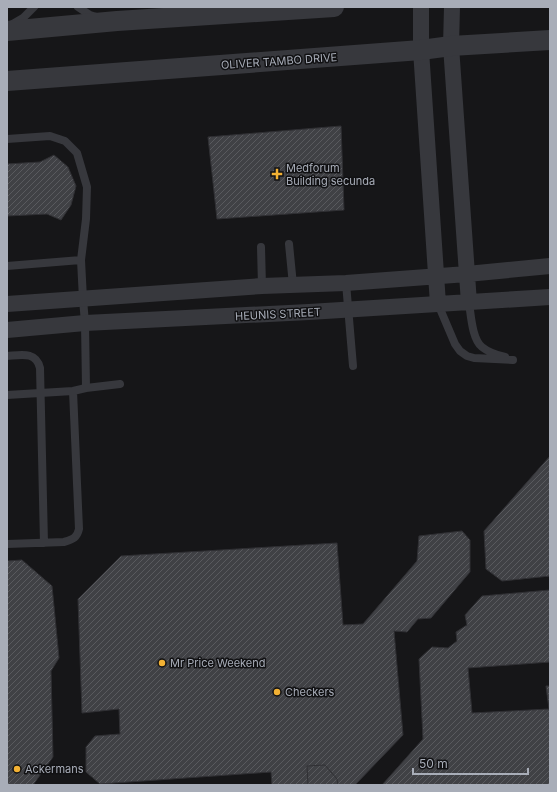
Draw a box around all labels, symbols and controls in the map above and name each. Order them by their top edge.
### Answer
street label: OLIVER TAMBO DRIVE [220,50,338,72]
place label: Medforum Building secunda [286,161,375,188]
marker: Medforum Building secunda [271,168,283,180]
street label: HEUNIS STREET [235,305,321,323]
place label: Mr Price Weekend [170,656,266,670]
marker: Mr Price Weekend [157,658,167,668]
place label: Checkers [285,685,335,699]
marker: Checkers [272,687,282,697]
scale bar [413,750,528,776]
text: 50 m [419,756,448,771]
place label: Ackermans [25,762,84,776]
marker: Ackermans [12,764,22,774]

